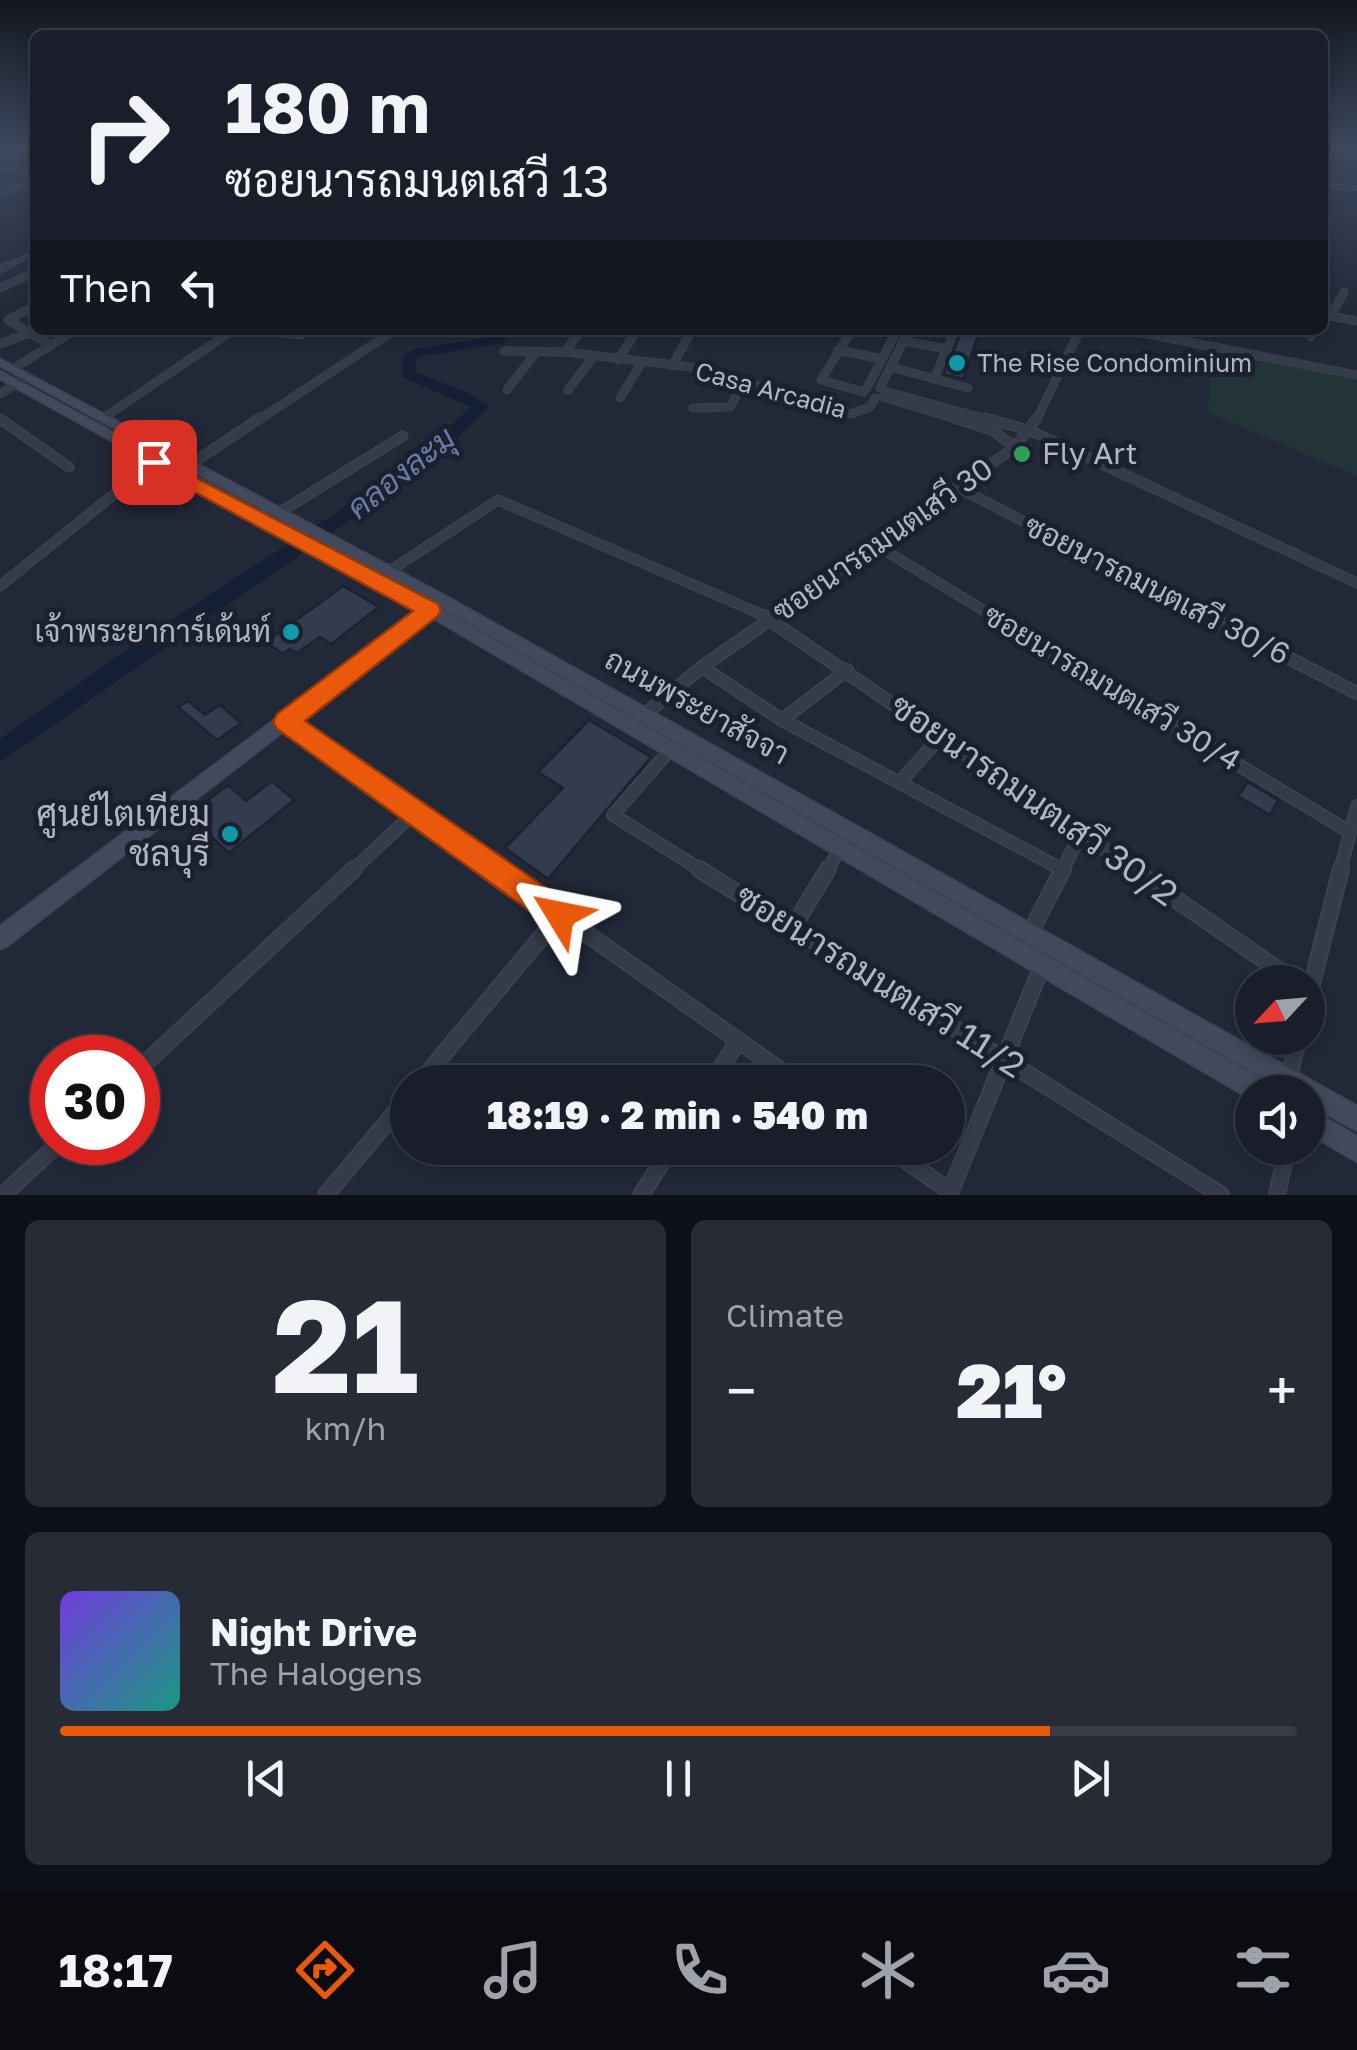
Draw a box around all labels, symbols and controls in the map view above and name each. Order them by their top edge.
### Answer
text: 180 m [225,64,430,148]
icon: right [60,70,190,200]
text: ซอยนารถมนตเสวี 13 [225,153,609,207]
icon: left [172,260,227,315]
text: Then [60,265,152,310]
place label: The Rise Condominium [977,347,1252,378]
marker: The Rise Condominium [946,352,968,374]
street label: Casa Arcadia [692,354,850,425]
water label: คลองละมุ [339,418,465,529]
pin [112,420,197,505]
icon: arrive [127,435,182,490]
place label: Fly Art [1042,435,1138,471]
marker: Fly Art [1011,443,1033,465]
street label: ซอยนารถมนตเสวี 30 [765,450,999,629]
street label: ซอยนารถมนตเสวี 30/6 [1019,507,1296,672]
street label: ซอยนารถมนตเสวี 30/4 [978,596,1247,778]
place label: เจ้าพระยาการ์เด้นท์ [34,611,271,649]
marker: เจ้าพระยาการ์เด้นท์ [280,621,302,643]
street label: ถนนพระยาสัจจา [599,641,796,772]
street label: ซอยนารถมนตเสวี 30/2 [883,683,1187,914]
place label: ศูนย์ไตเทียม ชลบุรี [36,791,210,878]
marker: ศูนย์ไตเทียม ชลบุรี [219,823,241,845]
position arrow [508,863,612,967]
street label: ซอยนารถมนตเสวี 11/2 [728,873,1033,1086]
north arrow [1235,965,1325,1055]
map controls [1235,965,1325,1165]
speed limit sign: 30 [30,1035,160,1165]
button: sound [1235,1075,1325,1165]
text: 18:19 · 2 min · 540 m [487,1092,868,1137]
text: 21 [272,1266,419,1422]
text: Climate [726,1296,844,1334]
text: 21° [956,1344,1067,1435]
text: − [726,1357,756,1423]
text: + [1267,1357,1297,1423]
text: km/h [305,1409,386,1447]
text: Night Drive [210,1609,417,1654]
text: The Halogens [210,1654,422,1692]
icon: previous [239,1751,294,1806]
icon: pause [651,1751,706,1806]
icon: next [1063,1751,1118,1806]
icon: directions [290,1935,360,2005]
icon: music [478,1935,548,2005]
icon: phone [665,1935,735,2005]
icon: climate [853,1935,923,2005]
icon: car [1041,1935,1111,2005]
icon: filters [1228,1935,1298,2005]
text: 18:17 [59,1943,173,1997]

